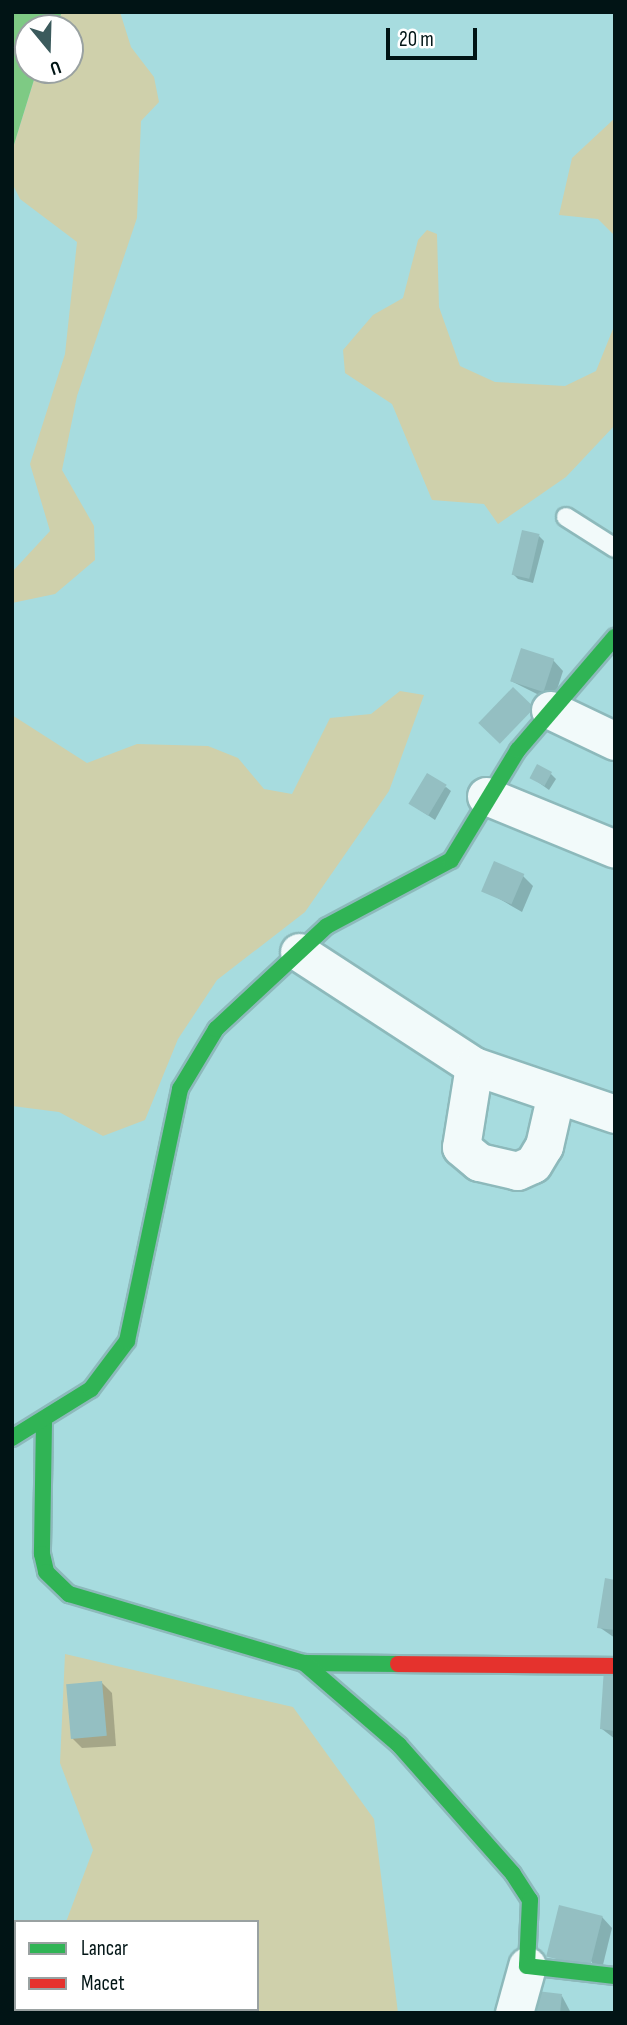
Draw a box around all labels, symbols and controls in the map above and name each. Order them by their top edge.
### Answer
north arrow [14,14,84,84]
scale bar [389,14,480,58]
text: 20 m [399,27,434,52]
text: U [47,55,64,80]
legend [14,1920,259,2011]
text: Lancar [81,1936,128,1961]
text: Macet [81,1971,125,1996]

